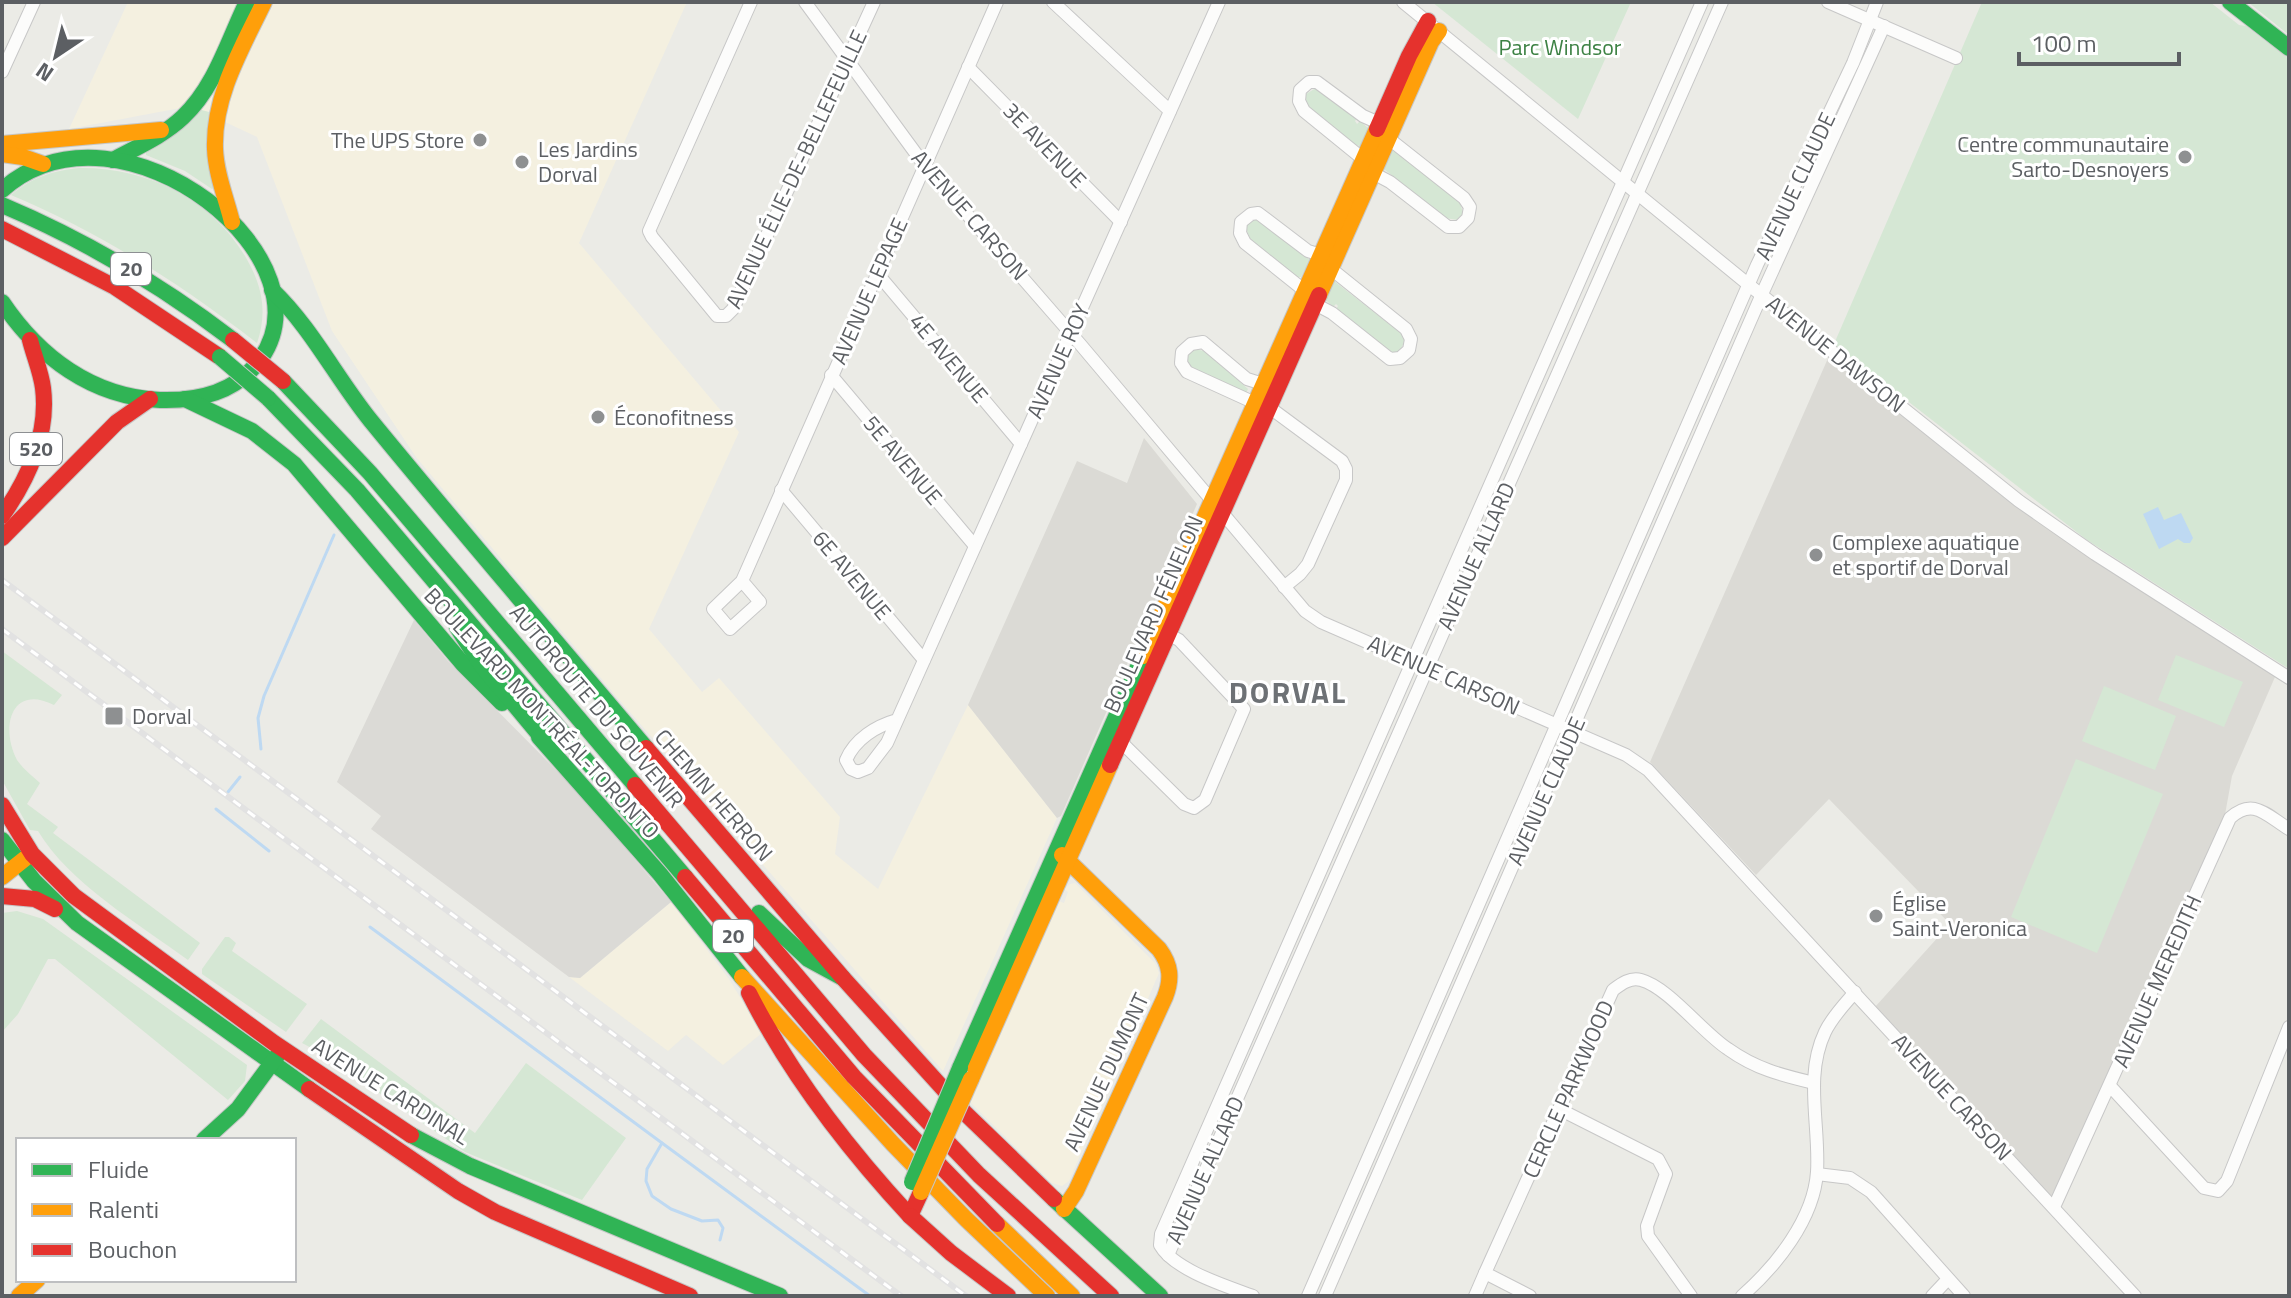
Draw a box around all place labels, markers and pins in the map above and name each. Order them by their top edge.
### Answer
place label: The UPS Store [331,123,464,157]
place label: Centre communautaire Sarto-Desnoyers [1957,127,2169,186]
marker: The UPS Store [471,131,489,149]
place label: Les Jardins Dorval [538,132,638,191]
marker: Centre communautaire Sarto-Desnoyers [2176,148,2194,166]
marker: Les Jardins Dorval [513,153,531,171]
place label: Éconofitness [614,400,734,434]
marker: Éconofitness [589,408,607,426]
place label: Complexe aquatique et sportif de Dorval [1832,525,2019,584]
marker: Complexe aquatique et sportif de Dorval [1807,546,1825,564]
place label: Dorval [132,699,192,733]
marker: Dorval [103,705,125,727]
place label: Église Saint-Veronica [1892,886,2027,945]
marker: Église Saint-Veronica [1867,907,1885,925]

